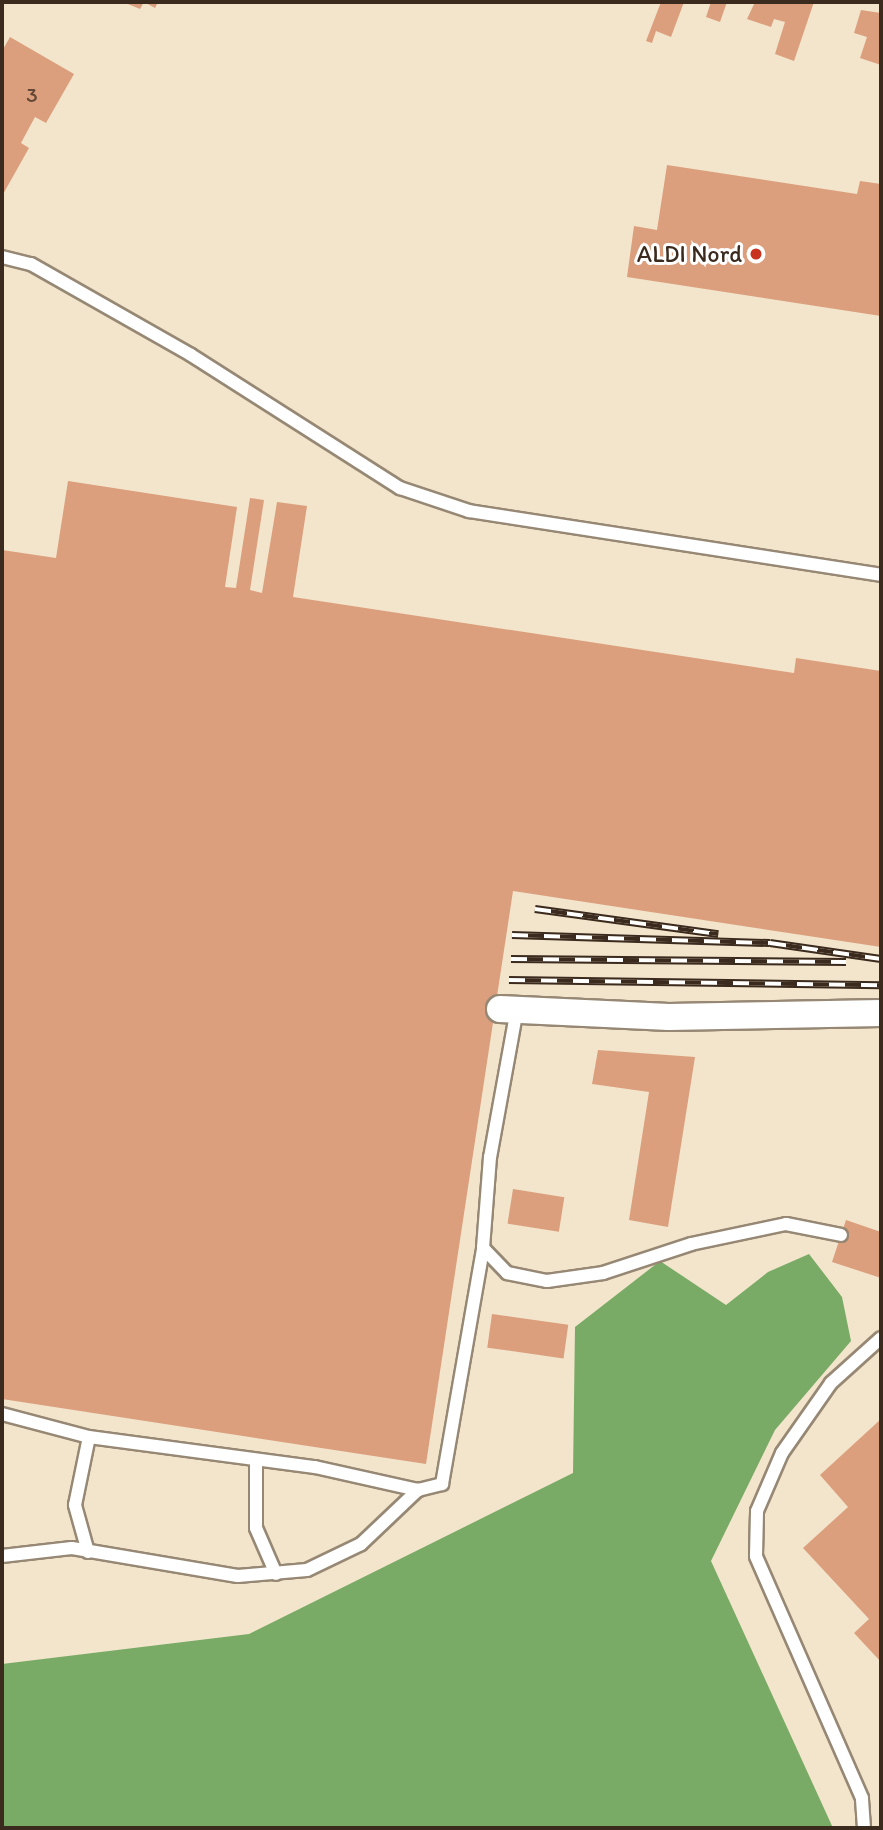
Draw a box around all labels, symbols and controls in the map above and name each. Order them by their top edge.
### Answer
house number: 3 [26,82,38,108]
place label: ALDI Nord [637,240,742,268]
marker: ALDI Nord [748,246,764,262]

